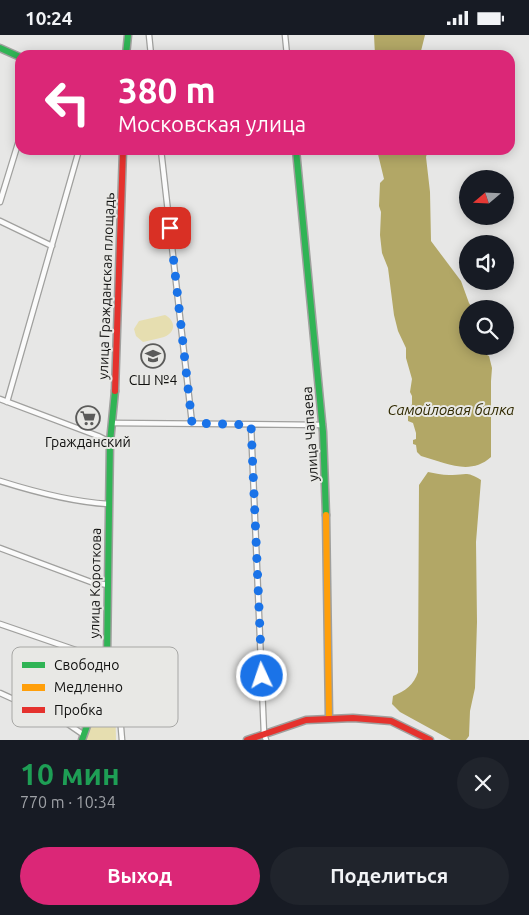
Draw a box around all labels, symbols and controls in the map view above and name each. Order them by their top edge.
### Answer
text: 10:24 [25,7,73,29]
icon: left [35,70,100,135]
text: 380 m [118,70,216,110]
text: Московская улица [118,111,306,136]
north arrow [459,170,514,225]
map controls [459,170,514,355]
street label: улица Гражданская площадь [95,192,117,380]
pin [149,207,191,249]
icon: arrive [156,214,184,242]
button: sound [459,235,514,290]
button: search [459,300,514,355]
school or university icon: СШ №4 [140,343,166,369]
place label: СШ №4 [129,372,177,388]
street label: улица Чапаева [299,386,321,482]
water label: Самойловая балка [388,401,514,418]
supermarket icon: Гражданский [75,405,101,431]
place label: Гражданский [45,434,131,450]
street label: улица Короткова [86,528,104,638]
legend [12,647,178,727]
position arrow [235,649,287,701]
text: Свободно [54,657,119,673]
text: Медленно [54,679,123,695]
text: Пробка [54,702,103,718]
text: 10 мин [20,757,120,791]
button: close [457,757,509,809]
text: 770 m · 10:34 [20,793,116,811]
button: Выход [20,847,260,905]
button: Поделиться [270,847,509,905]

